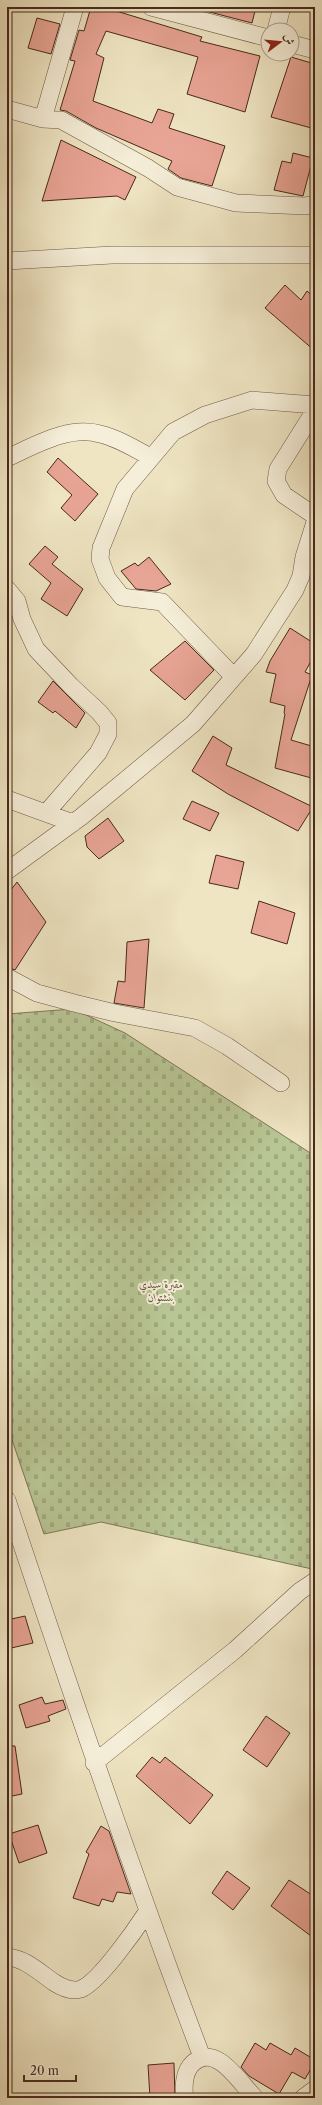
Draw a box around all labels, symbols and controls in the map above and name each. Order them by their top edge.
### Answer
north arrow [260,22,300,62]
text: ش [281,32,298,46]
park label: مقبرة سيدي بنشتوان [139,1277,183,1304]
scale bar [24,2057,76,2083]
text: 20 m [30,2063,59,2078]

